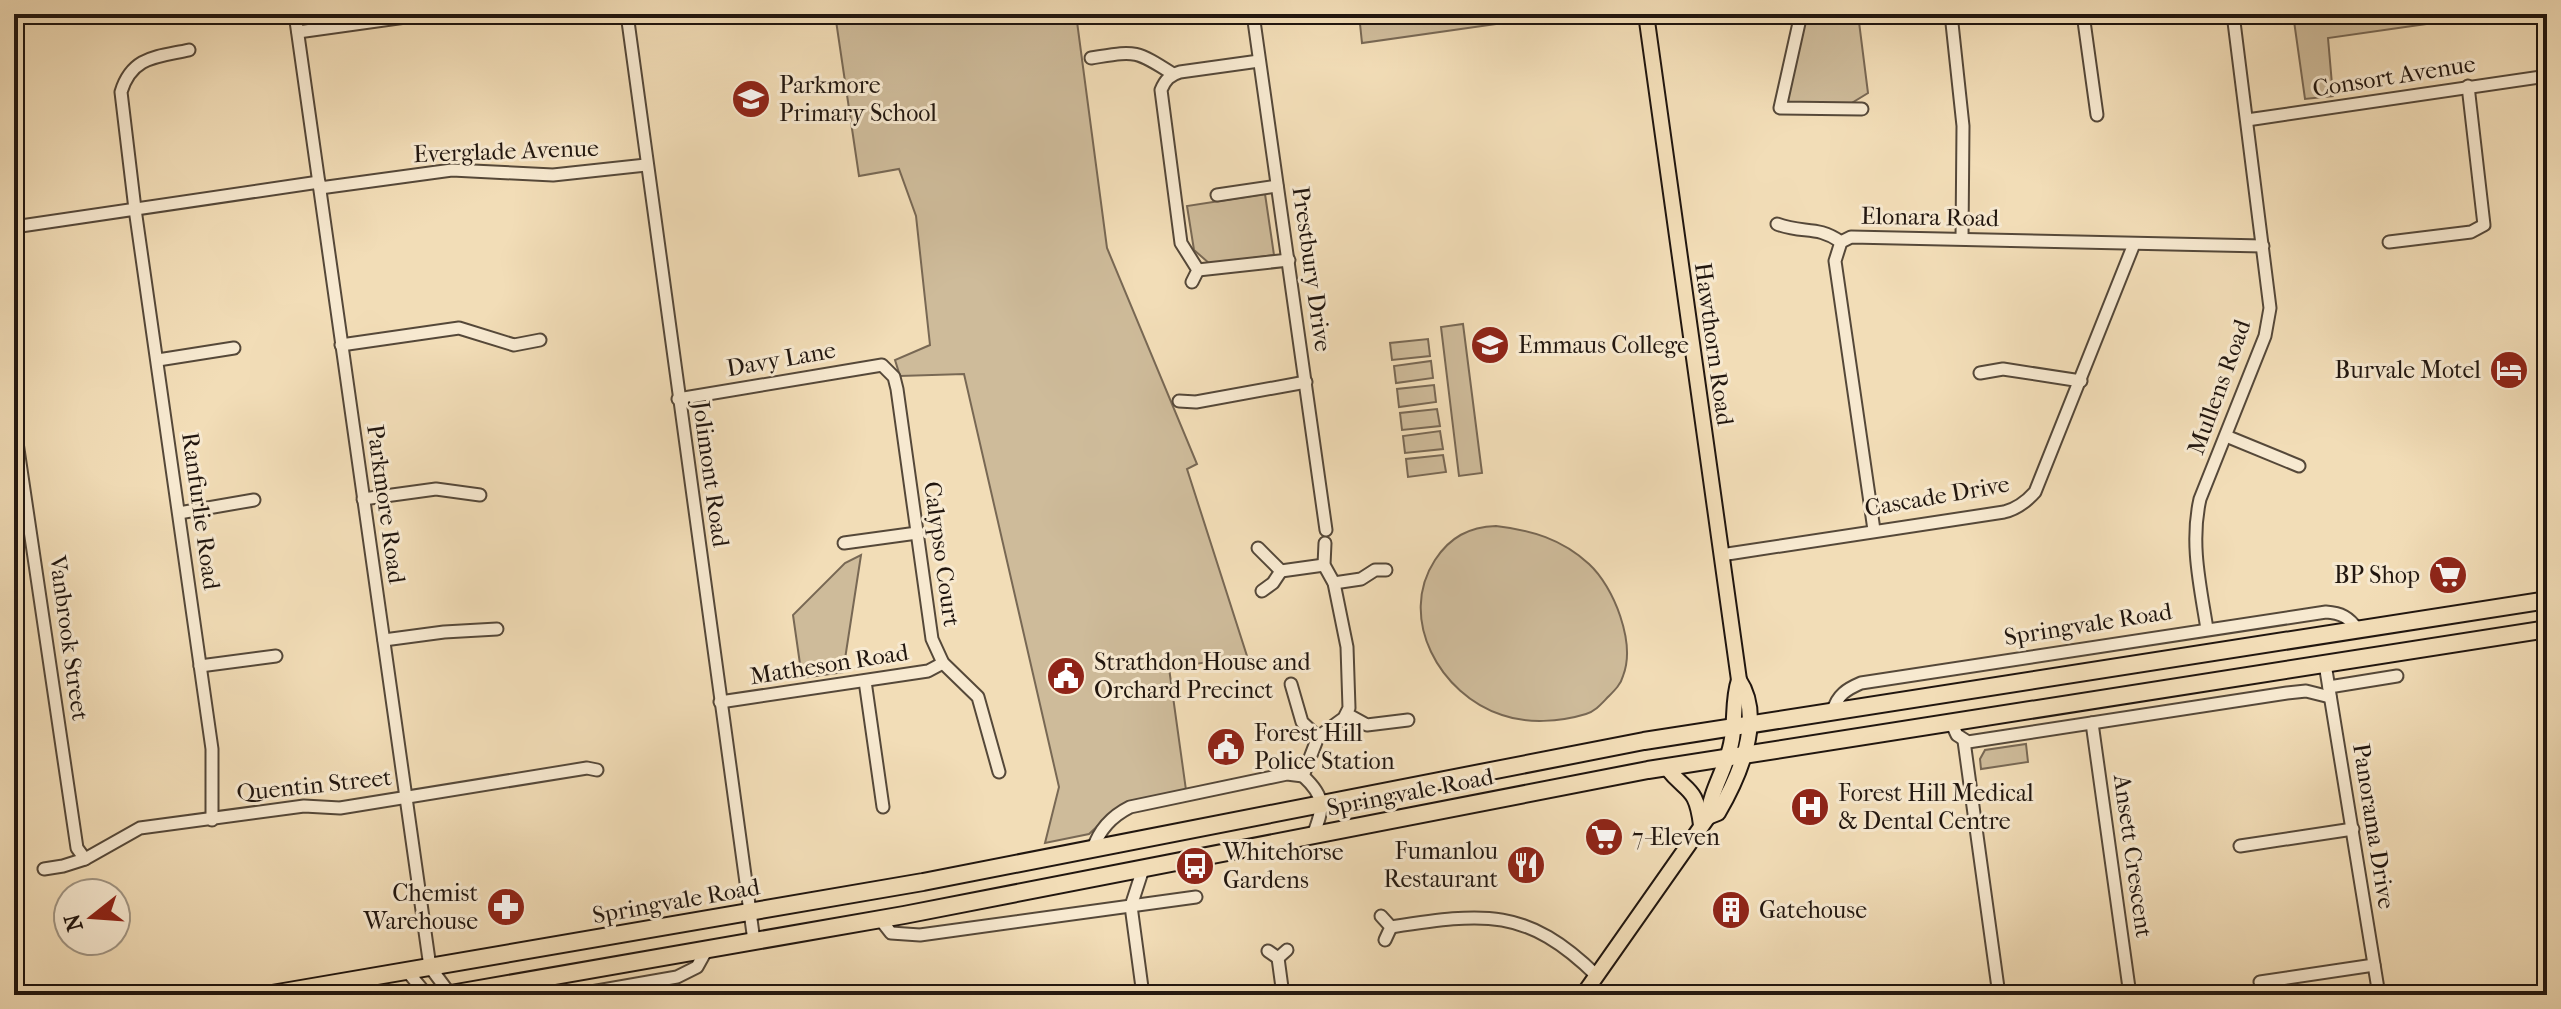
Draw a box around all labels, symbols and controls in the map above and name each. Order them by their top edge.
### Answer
street label: Consort Avenue [2311,49,2478,103]
place label: Parkmore Primary School [779,71,937,127]
school or university icon: Parkmore Primary School [730,78,772,120]
street label: Everglade Avenue [413,134,600,168]
street label: Prestbury Drive [1287,185,1337,354]
street label: Elonara Road [1861,202,2000,232]
street label: Hawthorn Road [1689,261,1739,428]
street label: Mullens Road [2182,315,2257,458]
school or university icon: Emmaus College [1469,324,1511,366]
place label: Emmaus College [1518,331,1689,359]
street label: Davy Lane [724,336,838,382]
hotel icon: Burvale Motel [2488,349,2530,391]
place label: Burvale Motel [2335,356,2481,384]
street label: Jolimont Road [687,397,735,550]
street label: Parkmore Road [361,423,411,586]
street label: Ranfurlie Road [176,431,226,592]
street label: Cascade Drive [1862,469,2012,523]
street label: Calypso Court [918,480,966,629]
street label: Vanbrook Street [43,553,95,723]
supermarket icon: BP Shop [2427,554,2469,596]
place label: BP Shop [2334,561,2420,589]
street label: Springvale Road [2002,597,2175,651]
street label: Matheson Road [748,637,911,690]
place label: Strathdon House and Orchard Precinct [1094,648,1311,704]
public building icon: Strathdon House and Orchard Precinct [1045,655,1087,697]
place label: Forest Hill Police Station [1254,719,1395,775]
public building icon: Forest Hill Police Station [1205,726,1247,768]
street label: Panorama Drive [2347,741,2401,911]
street label: Springvale Road [1324,762,1497,822]
street label: Quentin Street [235,763,393,807]
street label: Ansett Crescent [2108,772,2158,940]
place label: Forest Hill Medical & Dental Centre [1838,779,2034,835]
hospital icon: Forest Hill Medical & Dental Centre [1789,786,1831,828]
supermarket icon: 7-Eleven [1583,816,1625,858]
place label: 7-Eleven [1632,823,1720,851]
place label: Fumanlou Restaurant [1383,837,1498,893]
place label: Whitehorse Gardens [1222,838,1344,894]
restaurant icon: Fumanlou Restaurant [1505,844,1547,886]
bus stop icon: Whitehorse Gardens [1174,845,1216,887]
street label: Springvale Road [590,872,763,929]
north arrow [52,877,132,957]
place label: Chemist Warehouse [363,879,478,935]
pharmacy icon: Chemist Warehouse [485,886,527,928]
building icon: Gatehouse [1710,889,1752,931]
place label: Gatehouse [1759,896,1867,924]
text: N [59,910,89,934]

